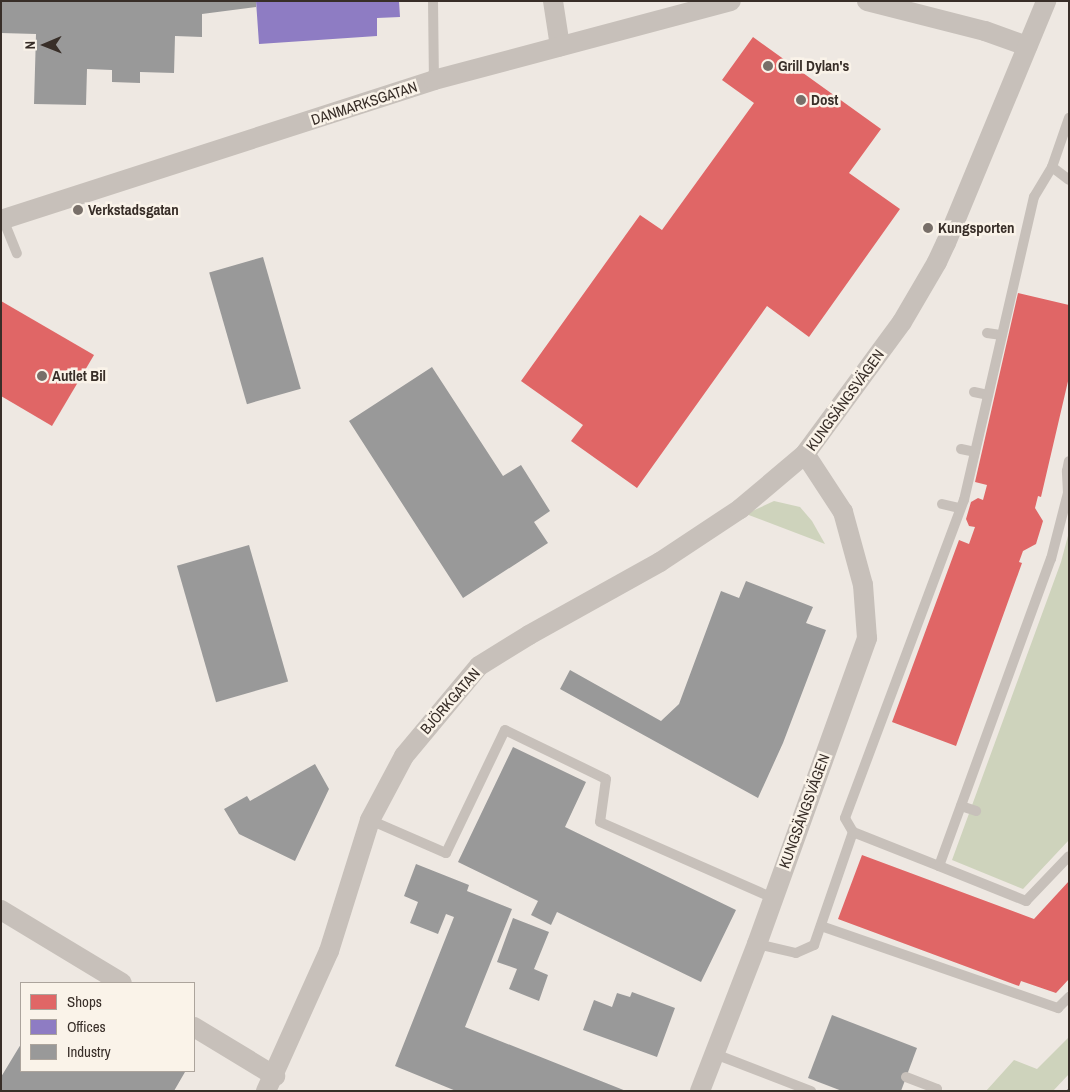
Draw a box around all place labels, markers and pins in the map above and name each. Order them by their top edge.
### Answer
place label: Grill Dylan's [778,57,849,75]
marker: Grill Dylan's [762,60,774,72]
place label: Dost [811,91,838,109]
marker: Dost [795,94,807,106]
place label: Verkstadsgatan [88,201,179,219]
marker: Verkstadsgatan [72,204,84,216]
place label: Kungsporten [938,219,1015,237]
marker: Kungsporten [922,222,934,234]
place label: Autlet Bil [52,367,106,385]
marker: Autlet Bil [36,370,48,382]

